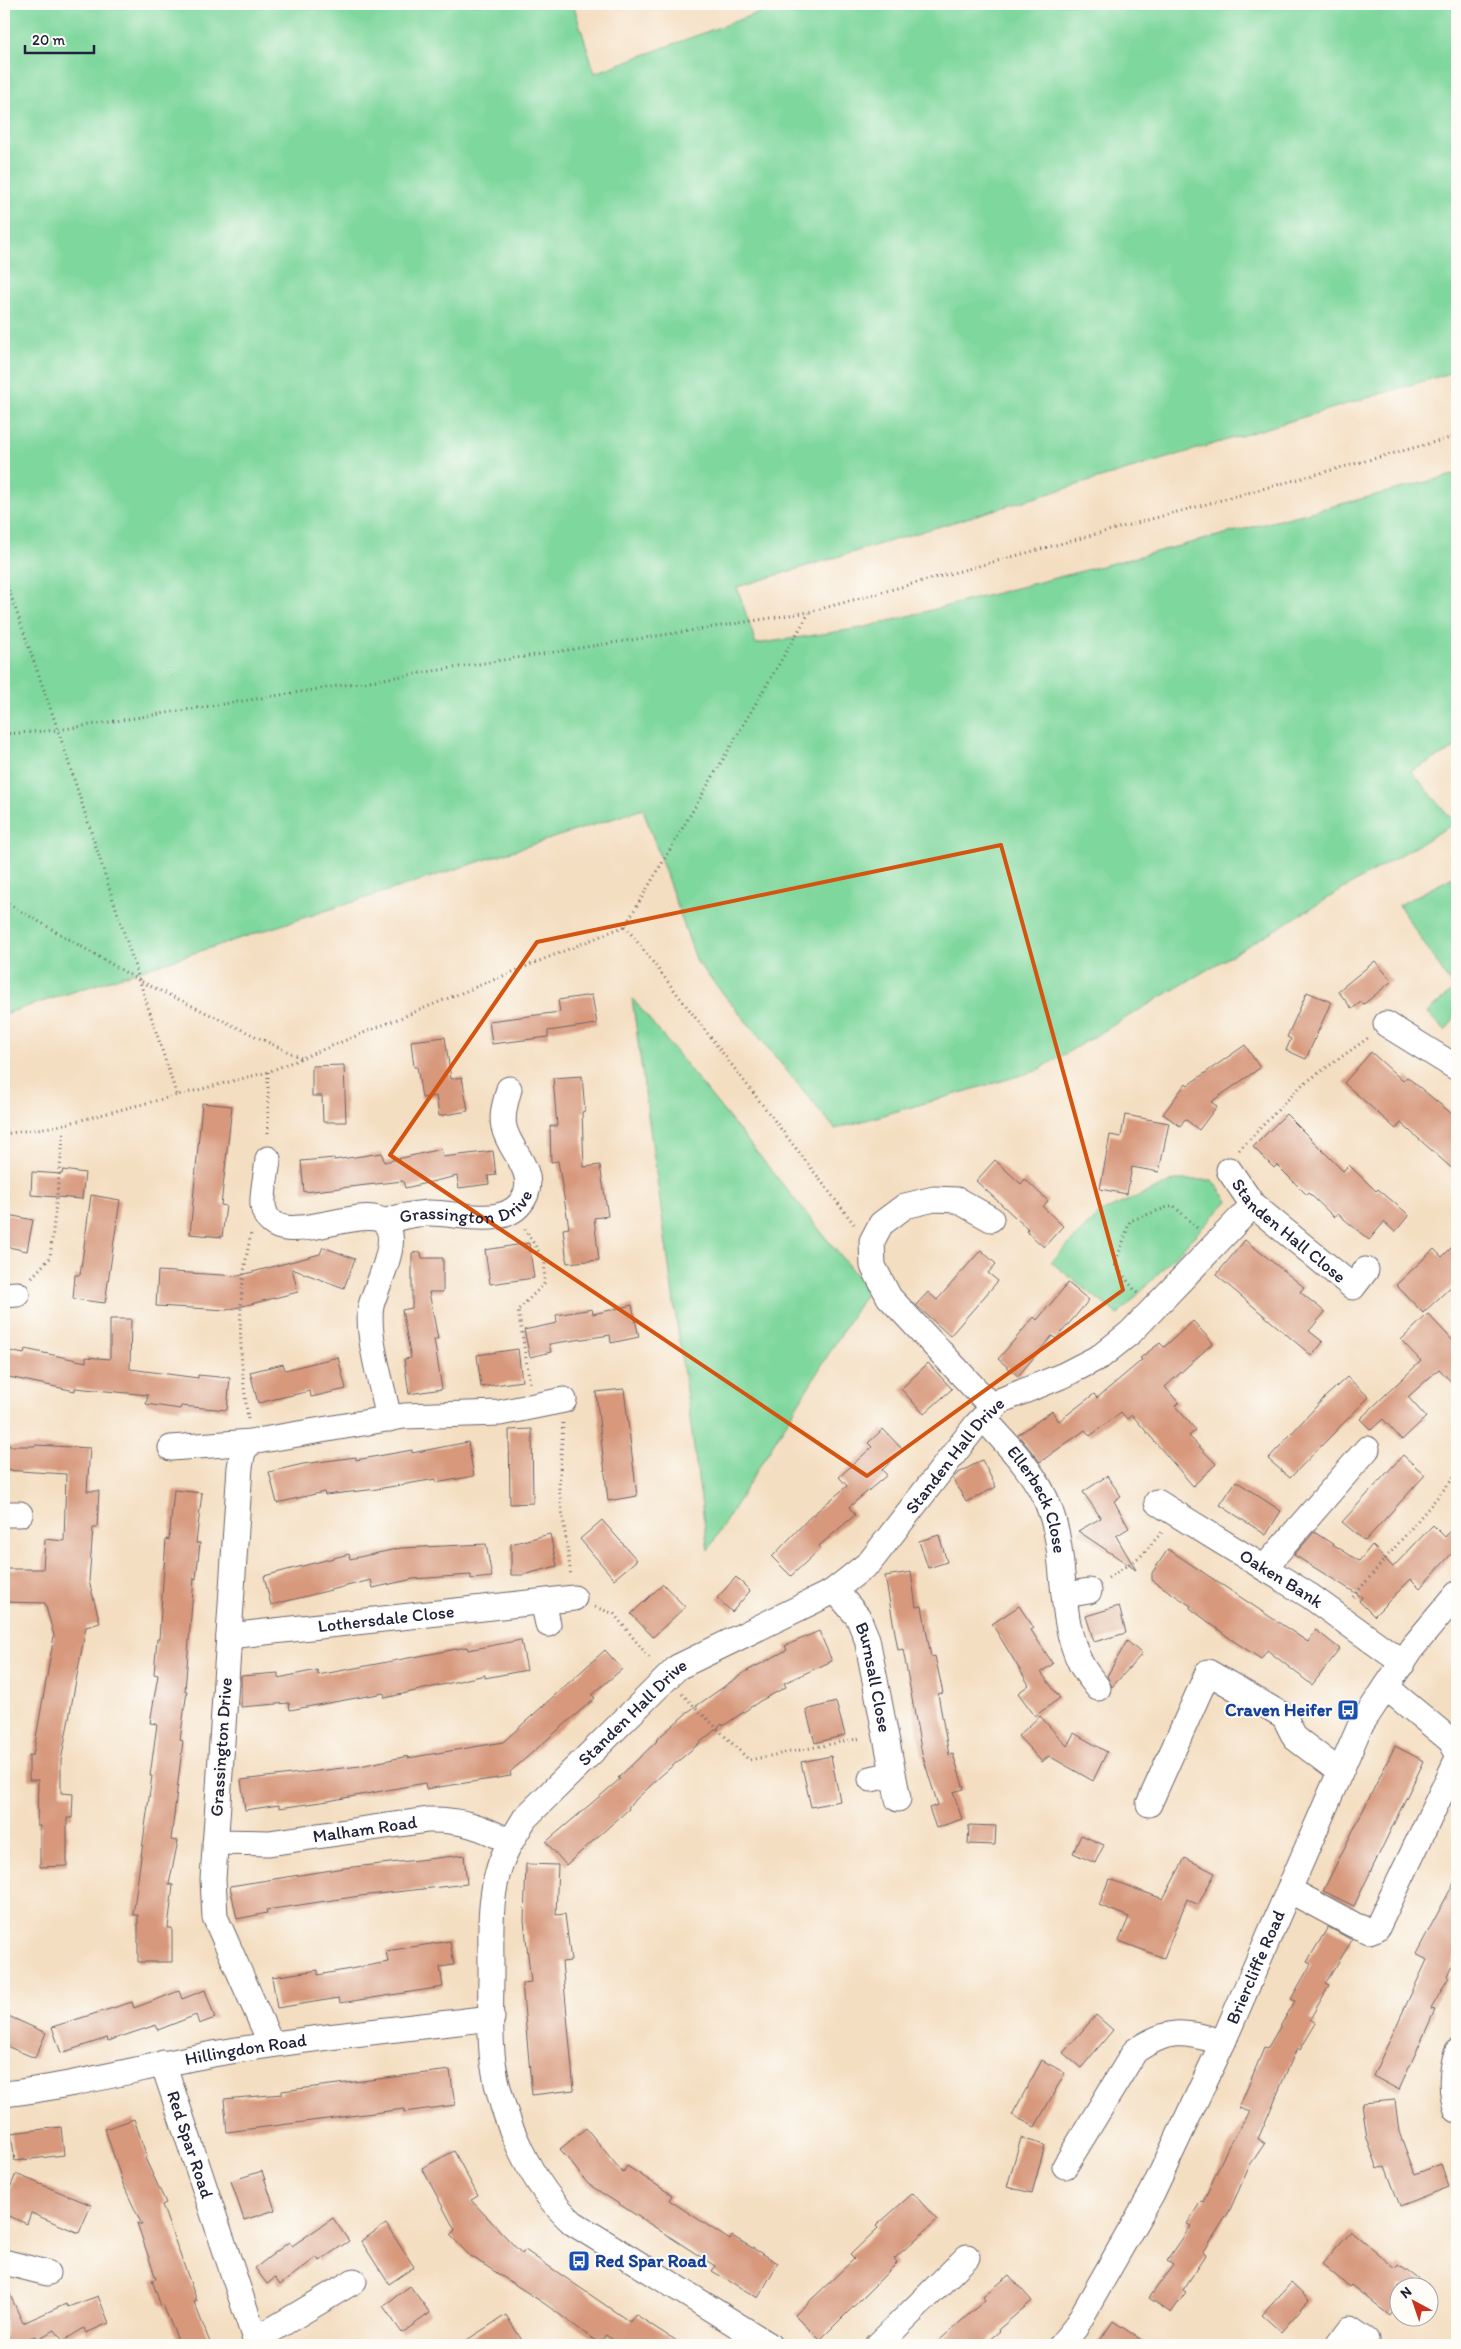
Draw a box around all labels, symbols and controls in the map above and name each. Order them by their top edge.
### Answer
scale bar [25,22,94,54]
text: 20 m [32,31,66,49]
street label: Standen Hall Close [1227,1174,1351,1288]
street label: Grassington Drive [397,1187,537,1228]
street label: Standen Hall Drive [900,1393,1009,1518]
street label: Ellerbeck Close [1002,1441,1071,1555]
street label: Oaken Bank [1235,1544,1328,1613]
street label: Lothersdale Close [317,1600,455,1637]
street label: Burnsall Close [850,1619,896,1734]
street label: Standen Hall Drive [573,1653,690,1771]
street label: Grassington Drive [205,1677,237,1817]
bus stop icon: Craven Heifer [1336,1698,1360,1722]
place label: Craven Heifer [1225,1699,1333,1721]
street label: Malham Road [311,1811,419,1848]
street label: Briercliffe Road [1221,1907,1290,2027]
street label: Hillingdon Road [183,2029,308,2070]
street label: Red Spar Road [162,2088,218,2201]
bus stop icon: Red Spar Road [567,2249,591,2273]
place label: Red Spar Road [595,2250,708,2272]
north arrow [1388,2276,1438,2326]
text: N [1397,2283,1415,2302]

